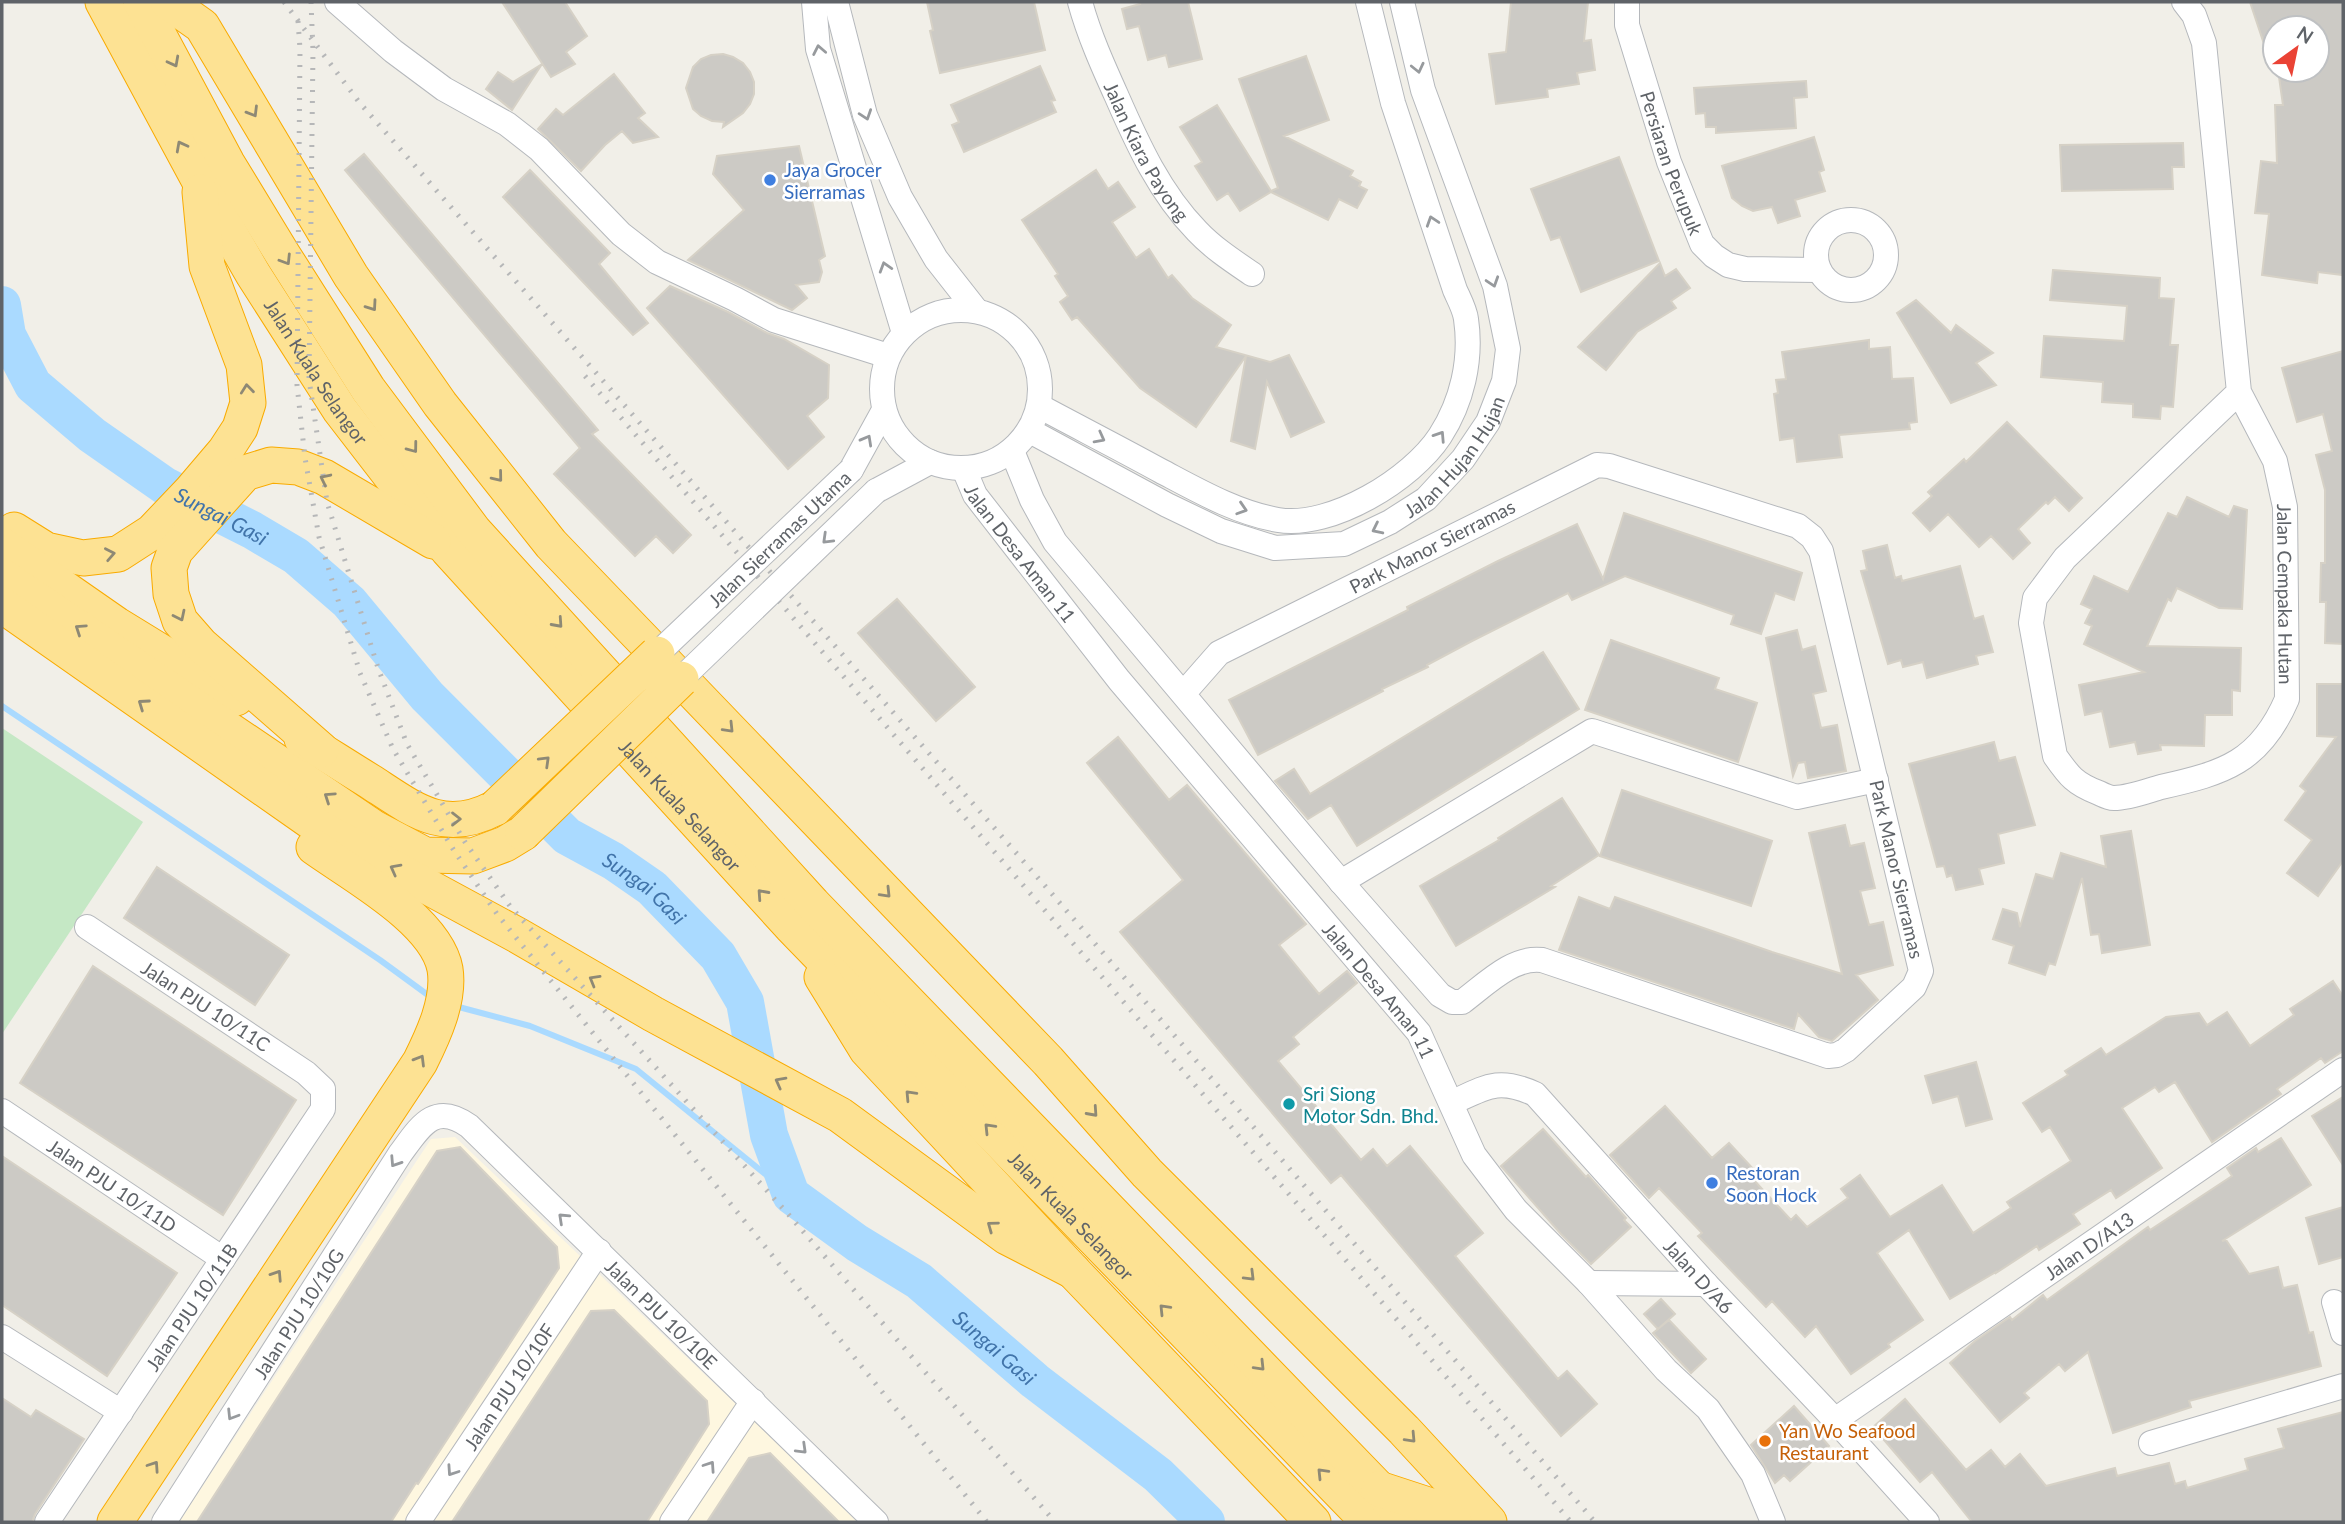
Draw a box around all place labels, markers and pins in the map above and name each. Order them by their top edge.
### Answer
place label: Jaya Grocer Sierramas [784,158,882,203]
marker: Jaya Grocer Sierramas [762,172,778,188]
place label: Sri Siong Motor Sdn. Bhd. [1303,1082,1439,1127]
marker: Sri Siong Motor Sdn. Bhd. [1281,1096,1297,1112]
place label: Restoran Soon Hock [1726,1161,1817,1206]
marker: Restoran Soon Hock [1704,1175,1720,1191]
place label: Yan Wo Seafood Restaurant [1779,1419,1916,1464]
marker: Yan Wo Seafood Restaurant [1757,1433,1773,1449]

